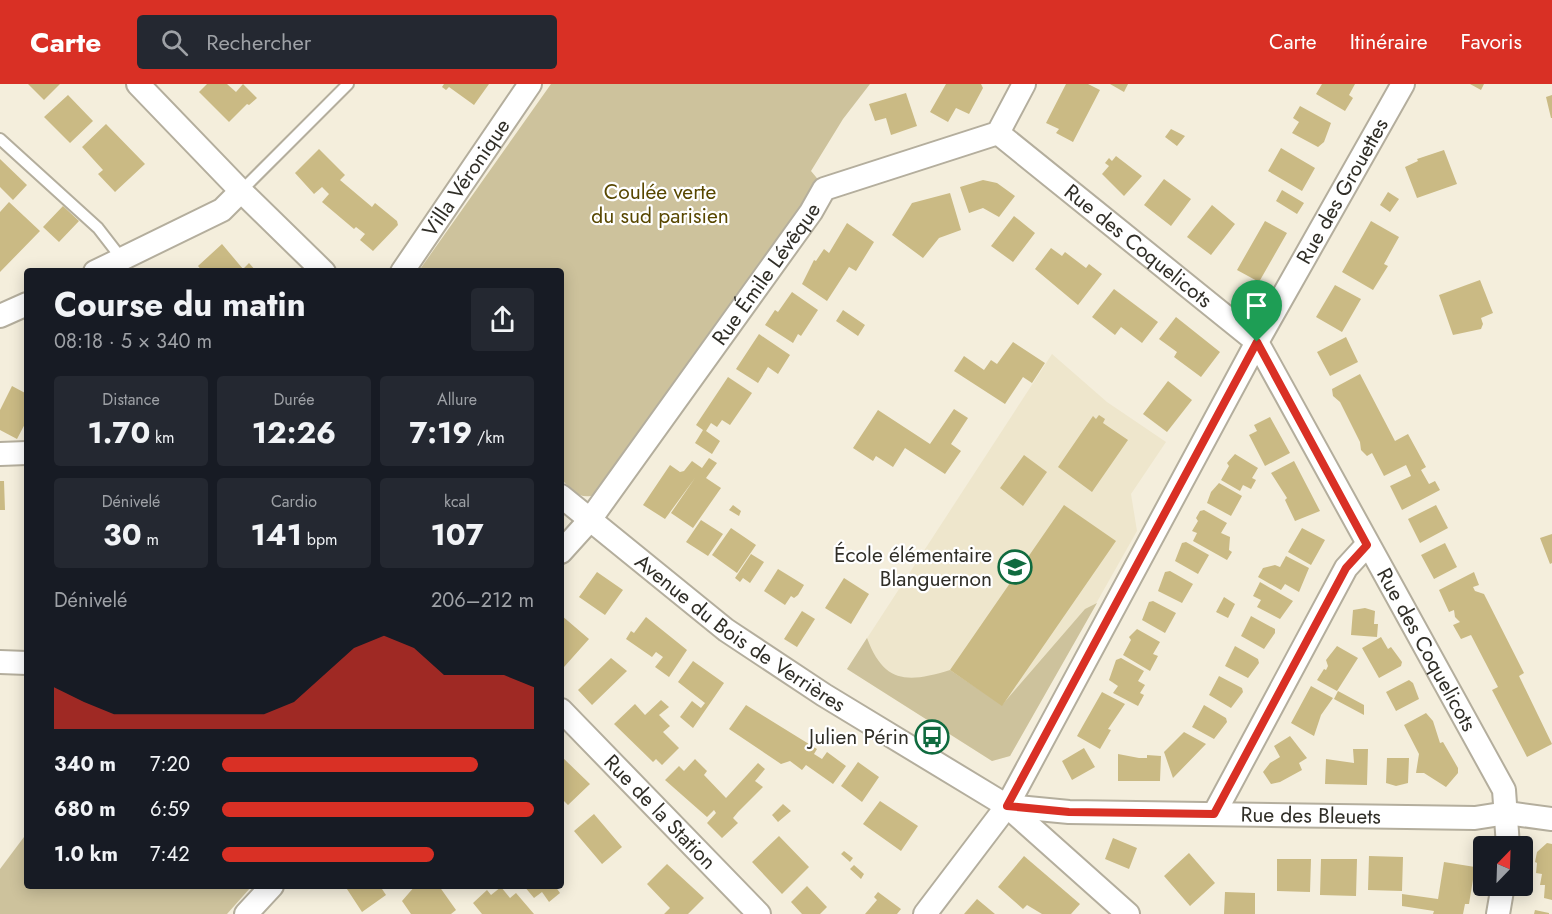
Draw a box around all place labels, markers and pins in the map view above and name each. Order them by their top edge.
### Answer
pin [1231,280,1282,342]
place label: École élémentaire Blanguernon [834,540,992,594]
school or university icon: École élémentaire Blanguernon [997,549,1033,585]
bus stop icon: Julien Périn [914,719,950,755]
place label: Julien Périn [806,722,909,752]

